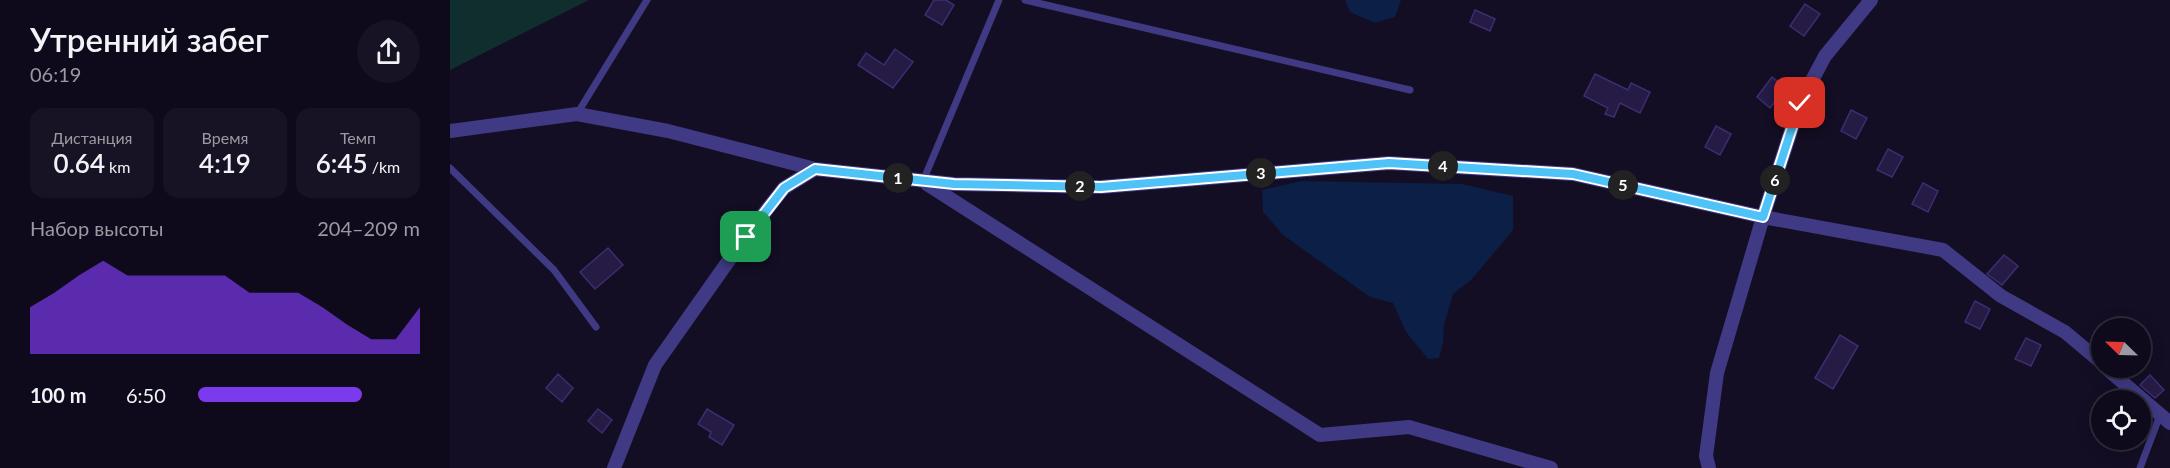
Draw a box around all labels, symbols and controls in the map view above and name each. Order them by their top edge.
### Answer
text: Утренний забег [30,19,269,59]
button: share [357,20,420,83]
text: 06:19 [30,62,81,86]
pin [1774,77,1825,128]
icon: check [1783,86,1816,119]
text: Дистанция [51,128,133,147]
text: Время [202,128,248,147]
text: Темп [340,128,376,147]
text: 0.64 [54,147,105,179]
text: 4:19 [199,147,251,179]
text: 6:45 [316,147,368,179]
pin: 4 [1428,151,1458,181]
text: 4 [1438,156,1448,175]
text: km [105,157,130,176]
text: /km [368,157,400,176]
pin: 3 [1246,158,1276,188]
pin: 1 [883,163,913,193]
text: 3 [1256,163,1266,182]
pin: 6 [1760,165,1790,195]
text: 1 [893,168,903,187]
pin: 5 [1608,170,1638,200]
text: 6 [1770,170,1780,189]
pin: 2 [1065,171,1095,201]
text: 5 [1618,175,1628,194]
text: 2 [1075,176,1085,195]
pin [720,211,771,262]
text: Набор высоты [30,216,163,240]
text: 204–209 m [317,216,420,240]
icon: arrive [729,220,762,253]
north arrow [2091,318,2151,378]
map controls [2091,318,2151,450]
text: 100 m [30,383,86,407]
text: 6:50 [126,383,166,407]
button: locate [2091,390,2151,450]

